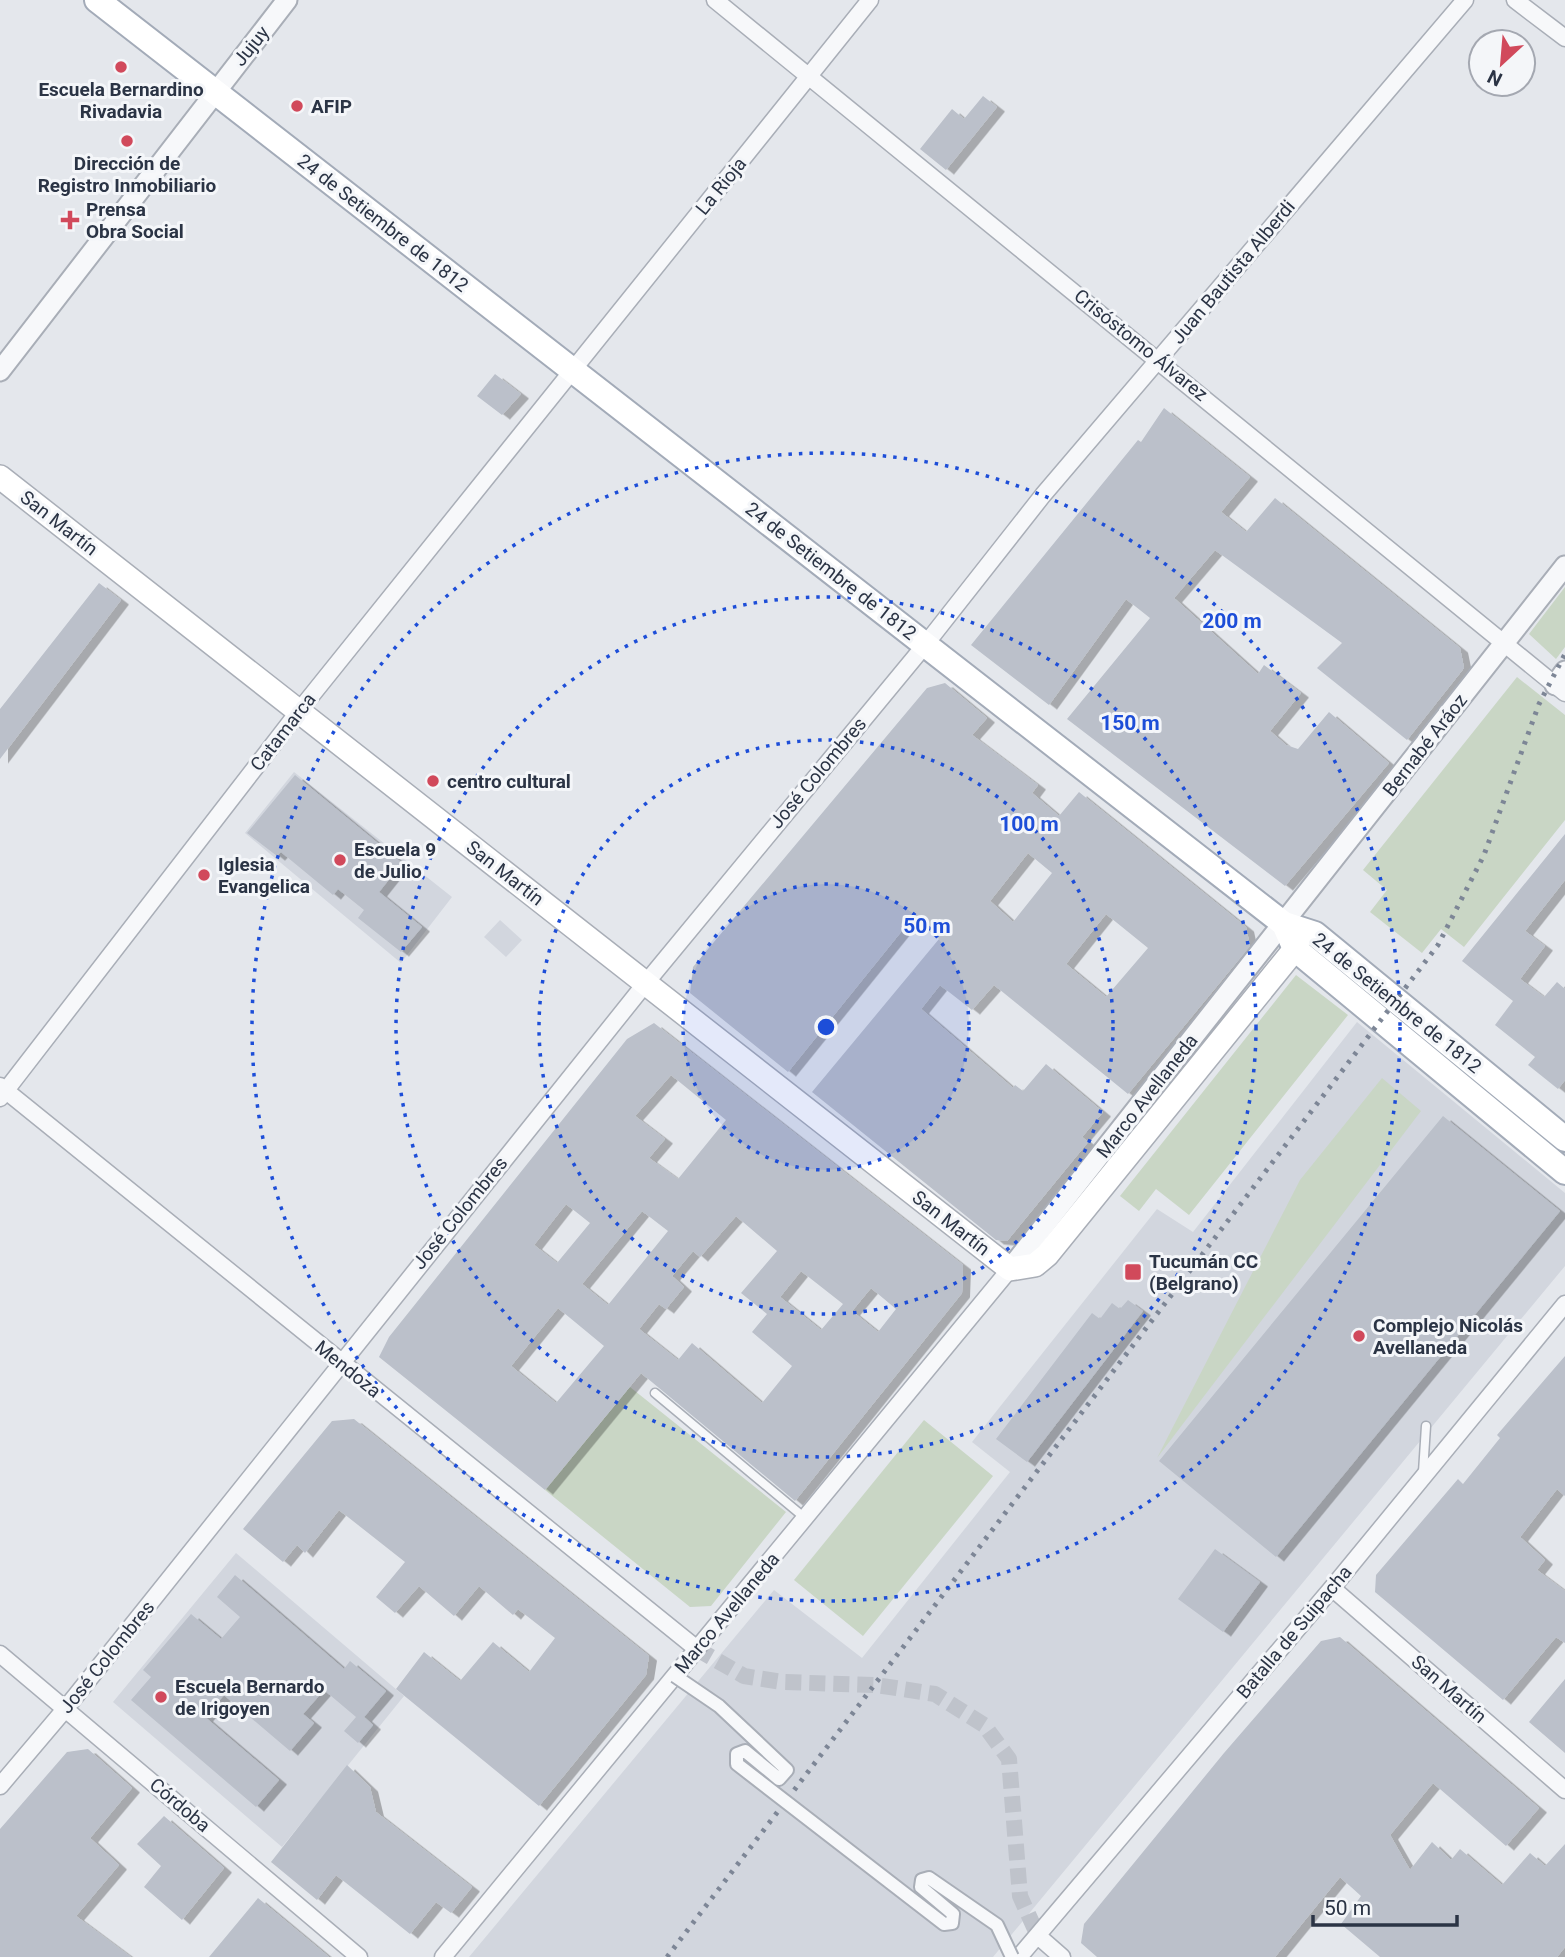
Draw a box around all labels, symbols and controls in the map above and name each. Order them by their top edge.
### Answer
street label: Jujuy [228,21,274,71]
north arrow [1467,28,1537,98]
marker: Escuela Bernardino Rivadavia [113,59,129,75]
text: N [1484,65,1506,91]
place label: Escuela Bernardino Rivadavia [38,78,204,123]
place label: AFIP [311,95,352,118]
marker: AFIP [289,98,305,114]
marker: Dirección de Registro Inmobiliario [119,133,135,149]
street label: 24 de Setiembre de 1812 [293,149,473,297]
place label: Dirección de Registro Inmobiliario [38,152,217,197]
street label: La Rioja [691,153,751,219]
street label: Juan Bautista Alberdi [1166,196,1300,348]
place label: Prensa Obra Social [86,198,184,243]
marker: Prensa Obra Social [60,210,80,230]
street label: Crisóstomo Álvarez [1070,284,1212,406]
street label: San Martín [16,486,102,560]
street label: 24 de Setiembre de 1812 [741,497,921,645]
text: 200 m [1202,609,1262,633]
street label: Catamarca [245,688,321,776]
street label: Bernabé Aráoz [1378,689,1472,801]
text: 150 m [1100,711,1160,735]
street label: José Colombres [765,713,871,833]
place label: centro cultural [447,770,571,793]
marker: centro cultural [425,773,441,789]
text: 100 m [999,812,1059,836]
street label: San Martín [462,836,548,910]
place label: Escuela 9 de Julio [354,838,436,883]
marker: Escuela 9 de Julio [332,852,348,868]
place label: Iglesia Evangelica [218,853,310,898]
marker: Iglesia Evangelica [196,867,212,883]
text: 50 m [903,914,951,938]
street label: 24 de Setiembre de 1812 [1308,928,1486,1078]
centre of rings [814,1015,838,1039]
street label: Marco Avellaneda [1091,1029,1203,1163]
street label: José Colombres [408,1152,512,1274]
street label: San Martín [908,1186,994,1260]
place label: Tucumán CC (Belgrano) [1149,1250,1258,1295]
marker: Tucumán CC (Belgrano) [1123,1262,1143,1282]
place label: Complejo Nicolás Avellaneda [1373,1314,1523,1359]
marker: Complejo Nicolás Avellaneda [1351,1328,1367,1344]
street label: Mendoza [310,1335,386,1403]
street label: Marco Avellaneda [670,1548,784,1678]
street label: Batalla de Suipacha [1232,1561,1356,1703]
street label: José Colombres [55,1596,159,1718]
street label: San Martín [1407,1650,1491,1728]
place label: Escuela Bernardo de Irigoyen [175,1675,325,1720]
marker: Escuela Bernardo de Irigoyen [153,1689,169,1705]
street label: Córdoba [145,1773,215,1837]
scale bar [1313,1884,1456,1928]
text: 50 m [1324,1896,1371,1920]

